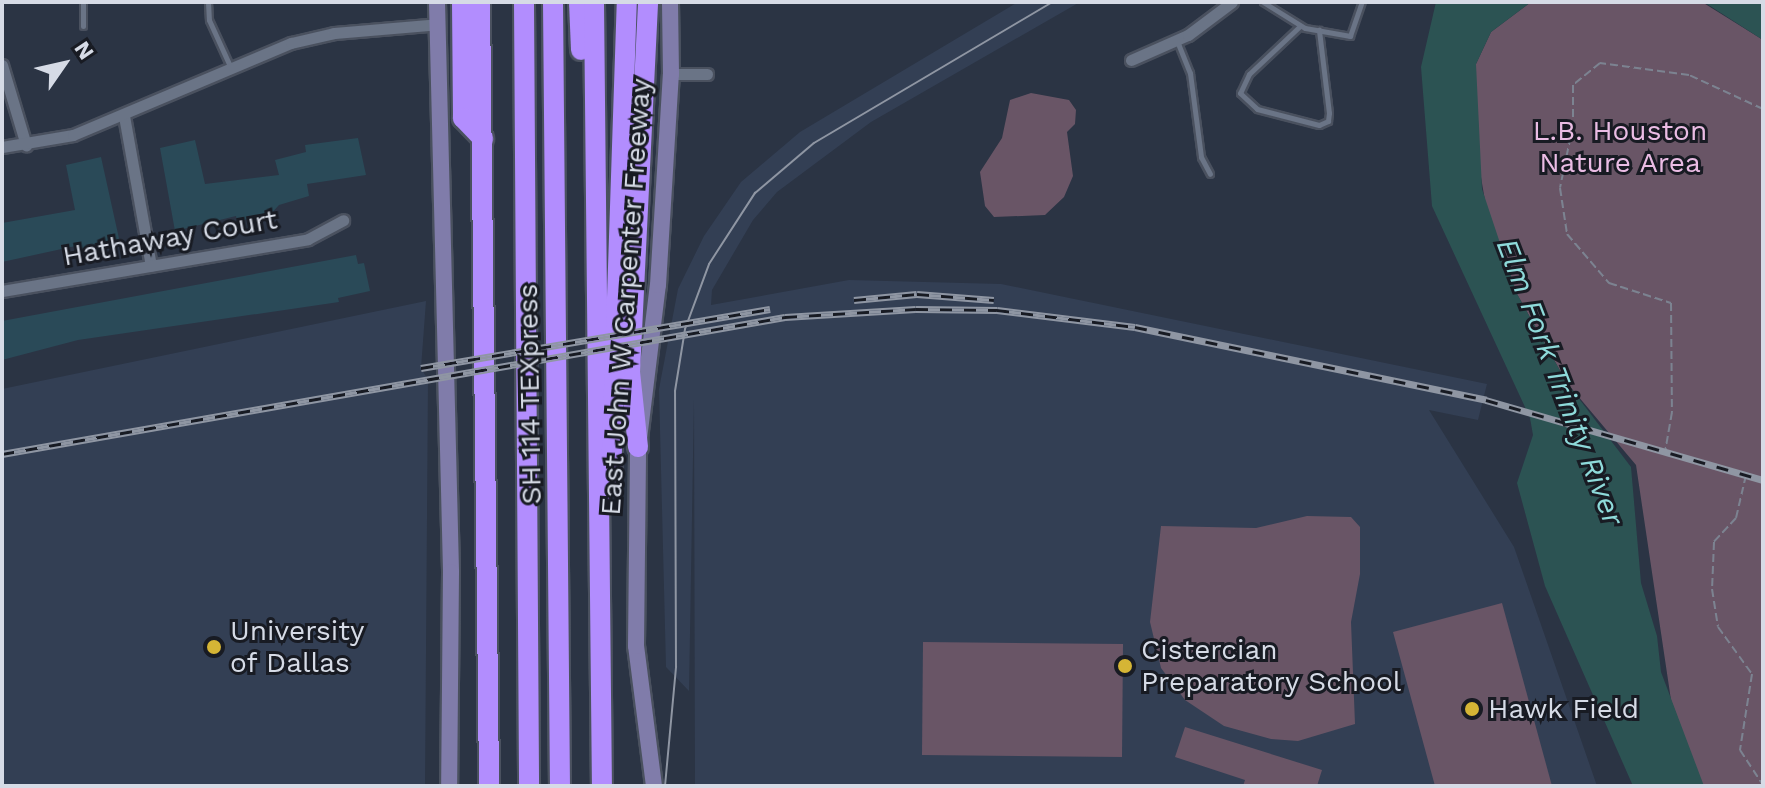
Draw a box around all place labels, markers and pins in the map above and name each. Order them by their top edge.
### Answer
place label: University of Dallas [230,614,364,680]
place label: Cistercian Preparatory School [1141,633,1402,699]
marker: University of Dallas [205,638,223,656]
marker: Cistercian Preparatory School [1116,657,1134,675]
place label: Hawk Field [1488,692,1640,726]
marker: Hawk Field [1463,700,1481,718]

